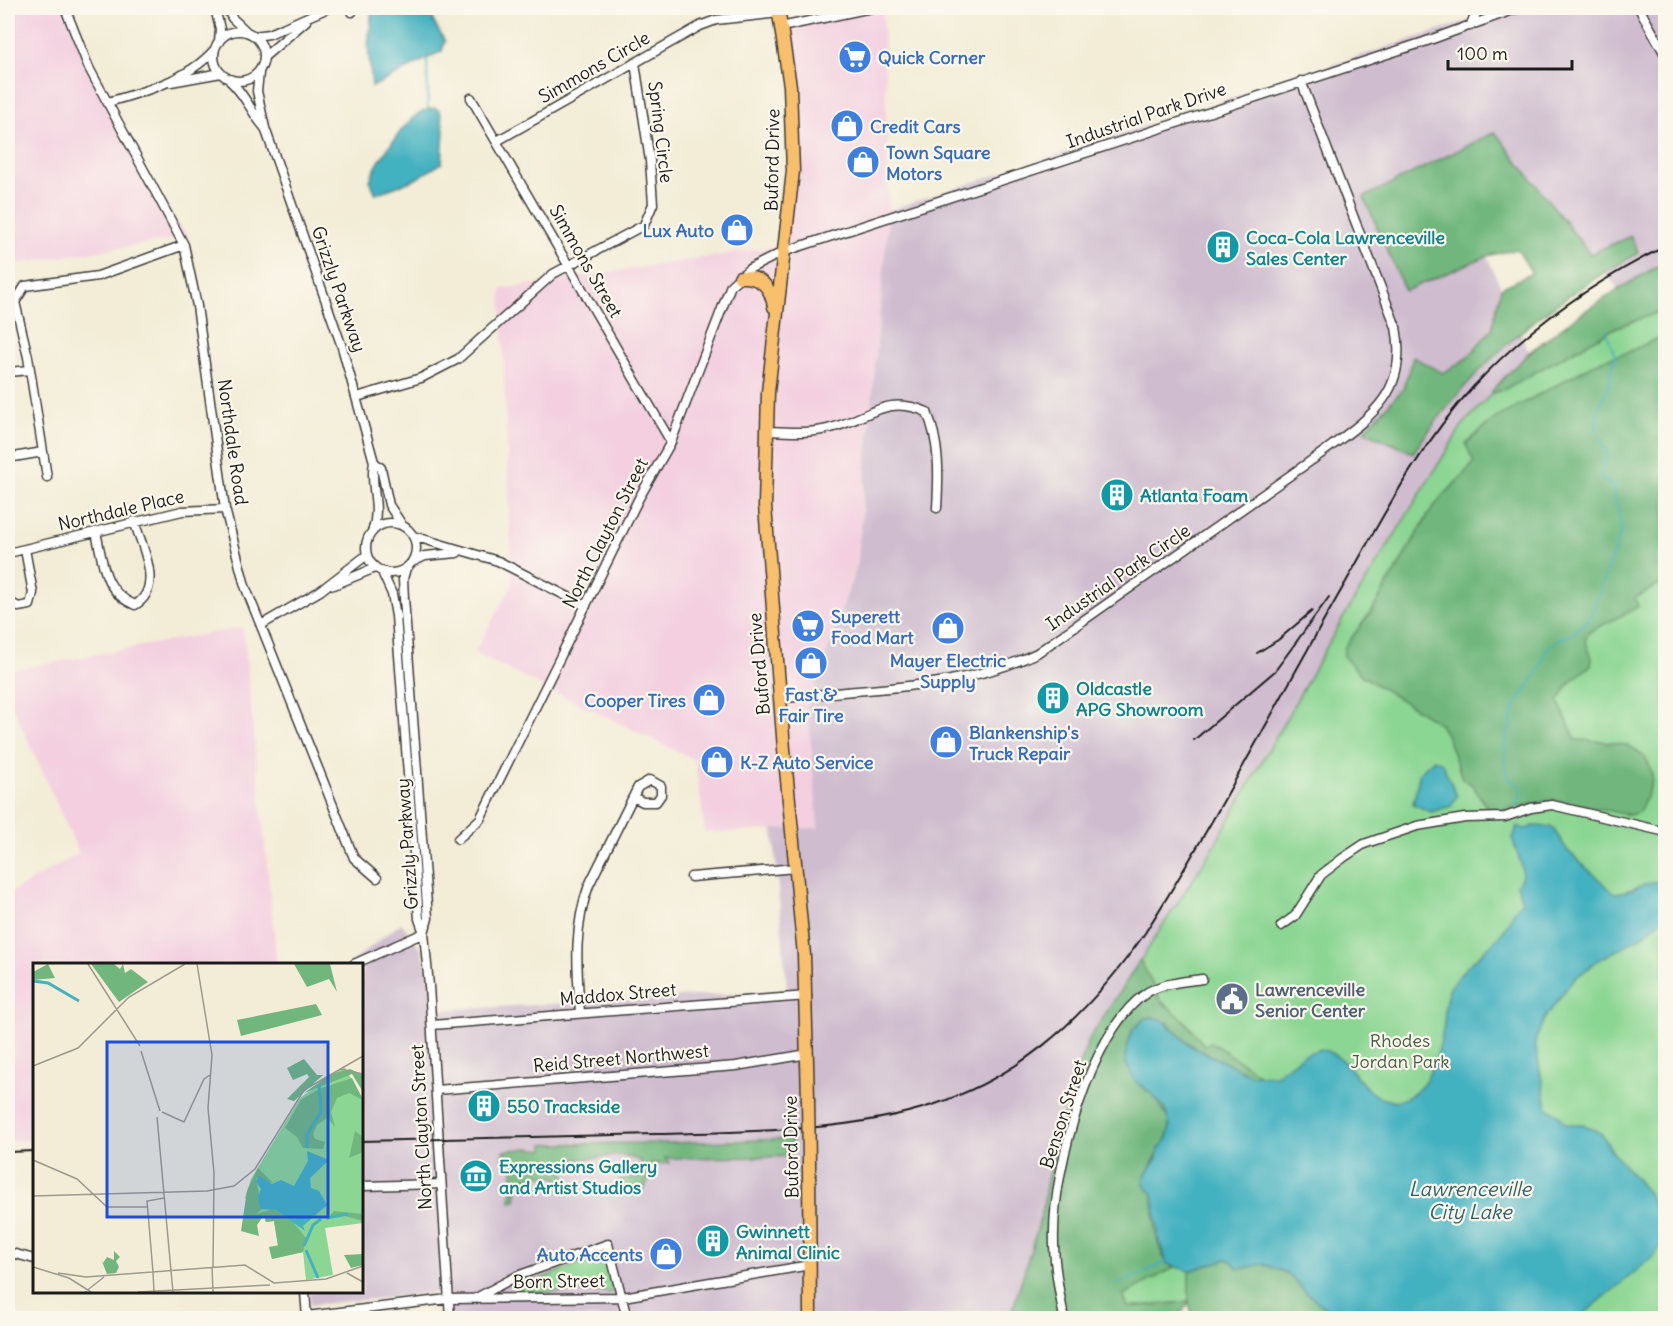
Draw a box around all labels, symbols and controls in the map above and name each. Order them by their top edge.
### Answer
street label: Simmons Circle [534,26,654,108]
scale bar [1448,33,1572,71]
supermarket icon: Quick Corner [837,39,873,75]
text: 100 m [1457,42,1508,65]
place label: Quick Corner [878,46,986,69]
street label: Industrial Park Drive [1063,77,1229,153]
street label: Spring Circle [643,80,679,184]
street label: Buford Drive [760,108,784,212]
shop icon: Credit Cars [829,108,865,144]
place label: Credit Cars [870,115,961,138]
place label: Town Square Motors [886,141,991,185]
shop icon: Town Square Motors [845,144,881,180]
street label: Simmons Street [544,200,628,322]
shop icon: Lux Auto [719,212,755,248]
place label: Lux Auto [643,219,714,242]
street label: Grizzly Parkway [307,223,371,355]
place label: Coca-Cola Lawrenceville Sales Center [1246,226,1445,270]
building icon: Coca-Cola Lawrenceville Sales Center [1205,229,1241,265]
street label: Northdale Road [213,377,253,507]
street label: North Clayton Street [557,454,653,612]
building icon: Atlanta Foam [1099,477,1135,513]
street label: Northdale Place [56,484,186,536]
place label: Atlanta Foam [1140,484,1248,507]
street label: Industrial Park Circle [1041,519,1195,635]
place label: Superett Food Mart [831,605,915,649]
supermarket icon: Superett Food Mart [790,608,826,644]
shop icon: Mayer Electric Supply [930,610,966,646]
street label: Buford Drive [743,612,775,716]
shop icon: Fast & Fair Tire [793,645,829,681]
place label: Mayer Electric Supply [890,649,1006,693]
place label: Oldcastle APG Showroom [1076,677,1204,721]
building icon: Oldcastle APG Showroom [1035,680,1071,716]
shop icon: Cooper Tires [691,682,727,718]
place label: Fast & Fair Tire [778,683,844,727]
place label: Cooper Tires [584,689,686,712]
place label: Blankenship's Truck Repair [969,721,1079,765]
shop icon: Blankenship's Truck Repair [928,724,964,760]
shop icon: K-Z Auto Service [699,744,735,780]
place label: K-Z Auto Service [740,751,874,774]
street label: Grizzly Parkway [391,777,423,911]
inset map [33,963,363,1293]
street label: Maddox Street [559,977,677,1011]
place label: Lawrenceville Senior Center [1255,978,1366,1022]
public building icon: Lawrenceville Senior Center [1214,981,1250,1017]
park label: Rhodes Jordan Park [1350,1029,1450,1073]
street label: Reid Street Northwest [532,1039,710,1077]
street label: North Clayton Street [405,1044,437,1210]
street label: Benson Street [1035,1057,1091,1171]
building icon: 550 Trackside [466,1088,502,1124]
place label: 550 Trackside [507,1095,620,1118]
street label: Buford Drive [779,1095,803,1199]
place label: Expressions Gallery and Artist Studios [499,1155,657,1199]
museum icon: Expressions Gallery and Artist Studios [458,1158,494,1194]
water label: Lawrenceville City Lake [1409,1176,1532,1224]
place label: Gwinnett Animal Clinic [736,1220,840,1264]
building icon: Gwinnett Animal Clinic [695,1223,731,1259]
shop icon: Auto Accents [648,1236,684,1272]
place label: Auto Accents [537,1243,643,1266]
street label: Born Street [513,1269,605,1293]

